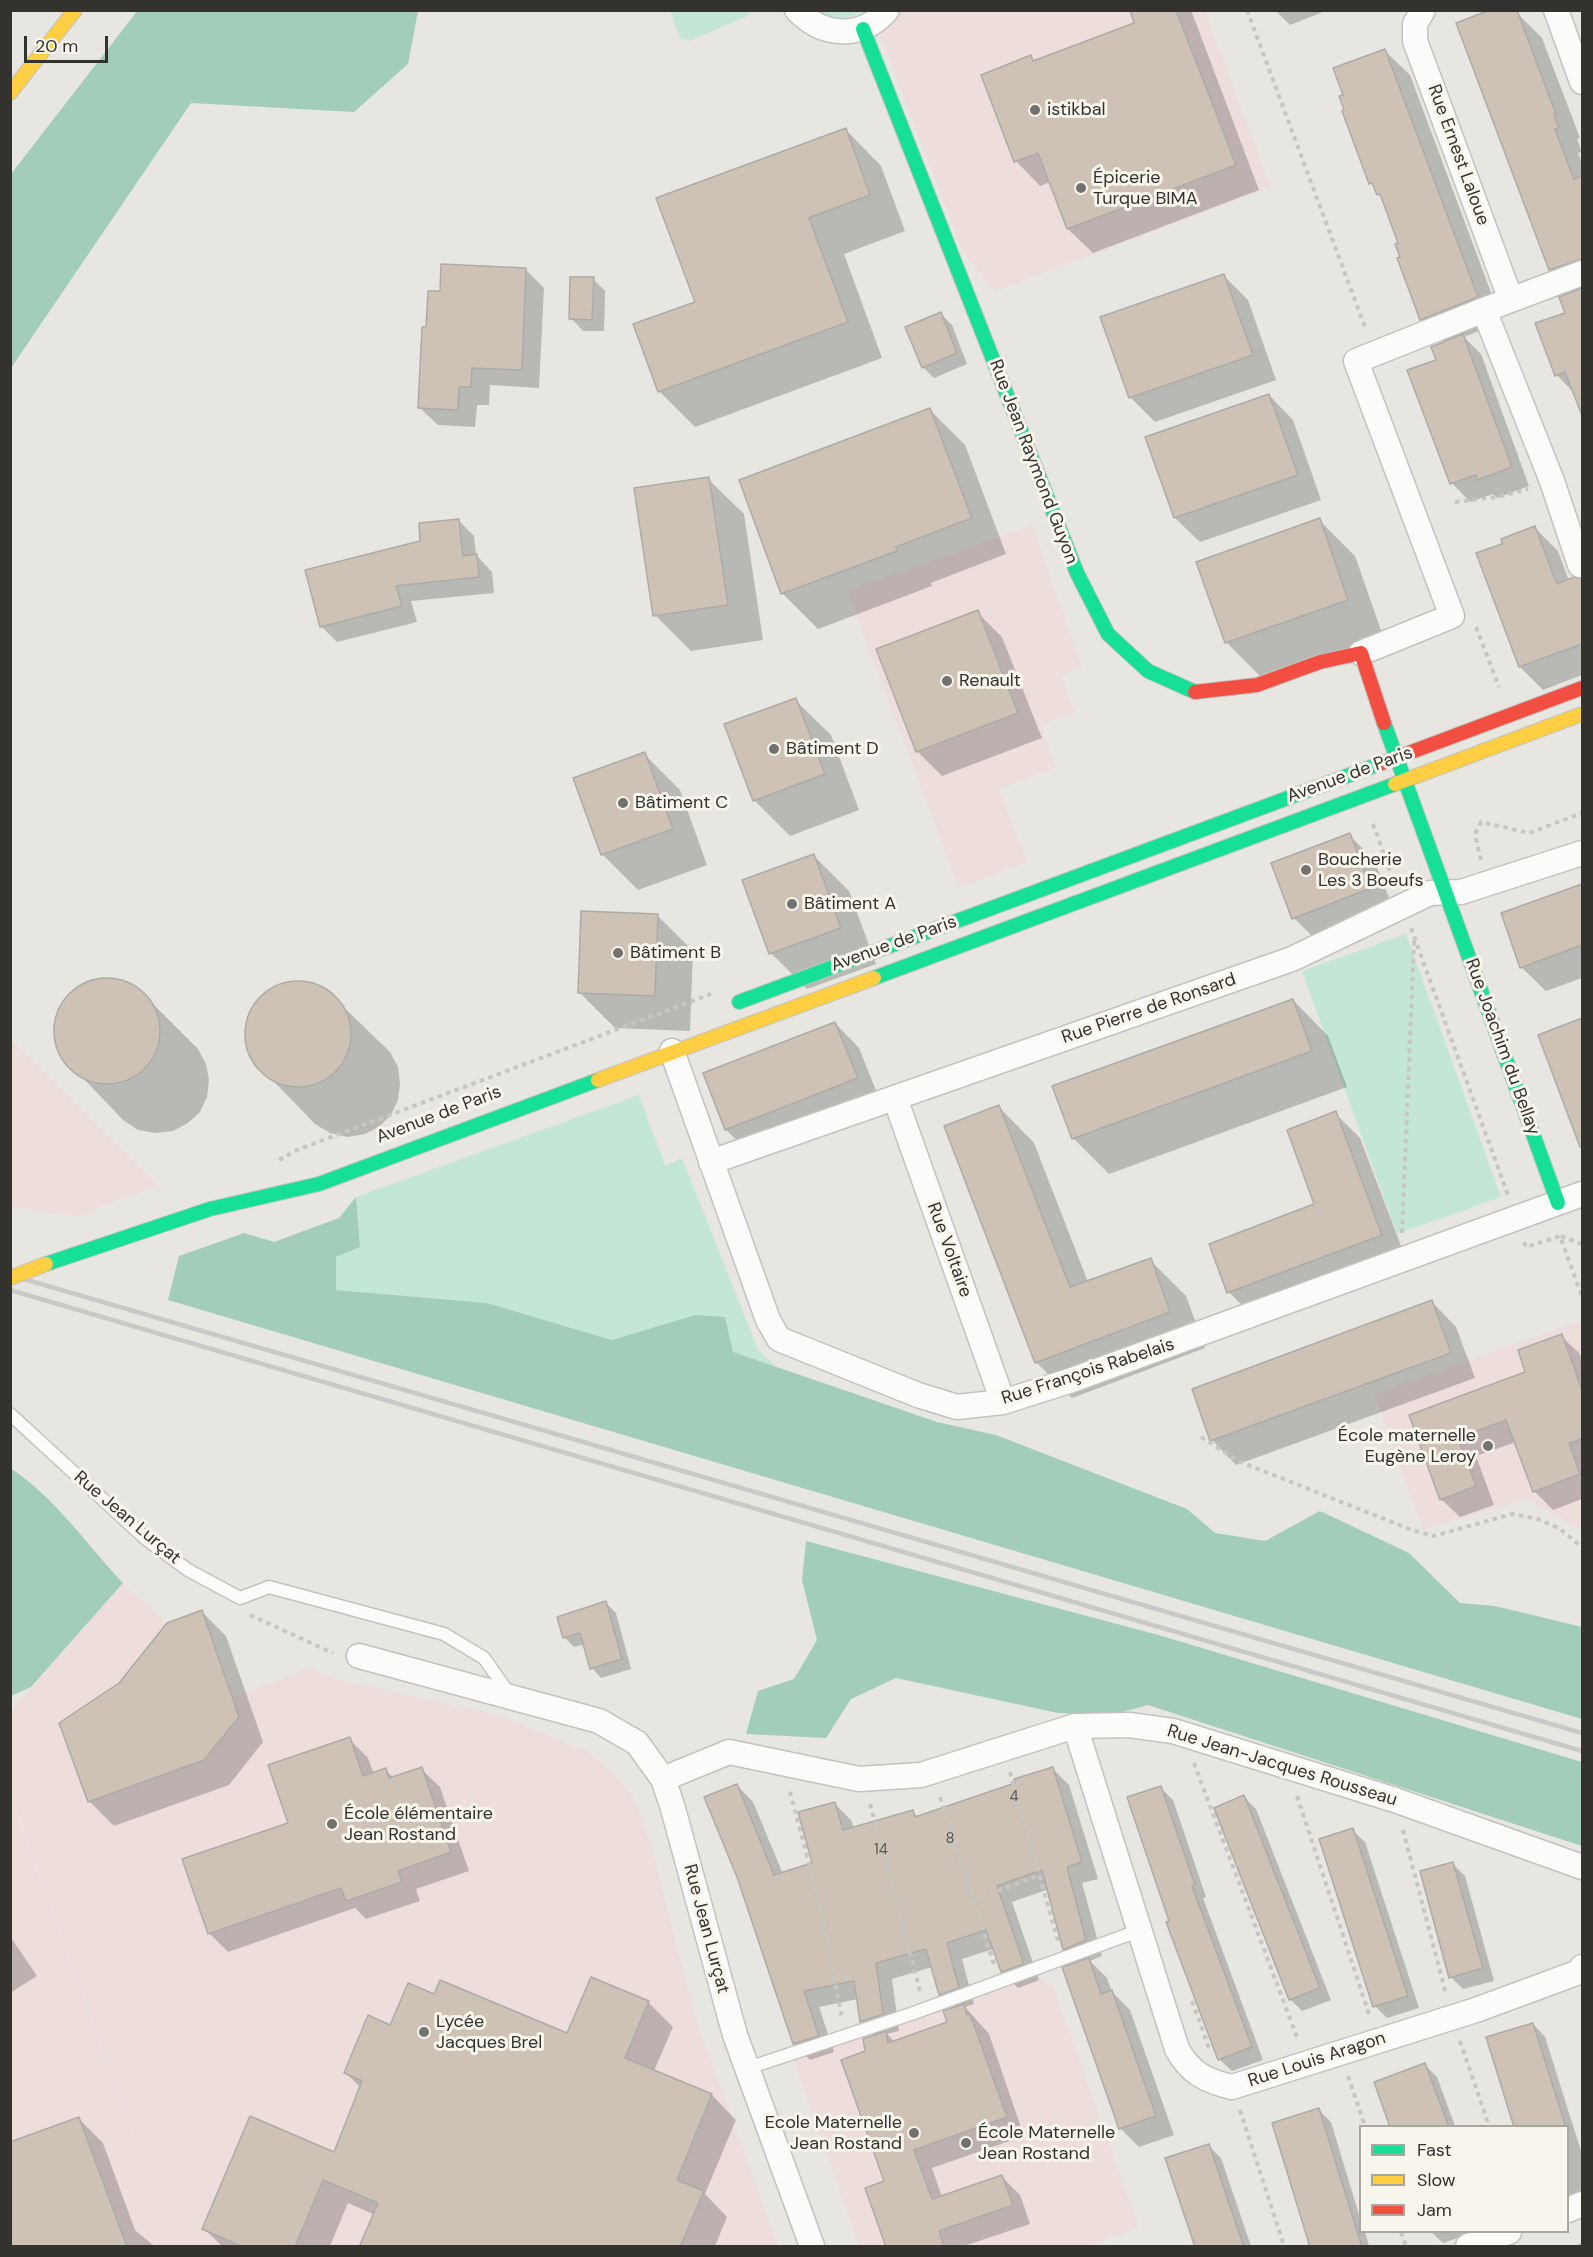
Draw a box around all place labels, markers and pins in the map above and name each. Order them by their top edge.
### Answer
place label: istikbal [1047,99,1105,121]
marker: istikbal [1028,103,1042,117]
place label: Épicerie Turque BIMA [1093,167,1198,210]
marker: Épicerie Turque BIMA [1074,181,1088,195]
place label: Renault [959,670,1021,692]
marker: Renault [940,674,954,688]
place label: Bâtiment D [786,738,879,760]
marker: Bâtiment D [767,742,781,756]
place label: Bâtiment C [635,792,728,814]
marker: Bâtiment C [616,796,630,810]
place label: Boucherie Les 3 Boeufs [1318,849,1423,892]
marker: Boucherie Les 3 Boeufs [1299,863,1313,877]
place label: Bâtiment A [804,893,896,915]
marker: Bâtiment A [785,897,799,911]
place label: Bâtiment B [630,942,721,964]
marker: Bâtiment B [611,946,625,960]
place label: École maternelle Eugène Leroy [1338,1425,1476,1468]
marker: École maternelle Eugène Leroy [1481,1439,1495,1453]
place label: École élémentaire Jean Rostand [344,1803,493,1846]
marker: École élémentaire Jean Rostand [325,1817,339,1831]
place label: Lycée Jacques Brel [436,2011,542,2054]
marker: Lycée Jacques Brel [417,2025,431,2039]
place label: Ecole Maternelle Jean Rostand [765,2112,902,2154]
place label: École Maternelle Jean Rostand [978,2122,1115,2164]
marker: Ecole Maternelle Jean Rostand [907,2126,921,2140]
marker: École Maternelle Jean Rostand [959,2136,973,2150]

